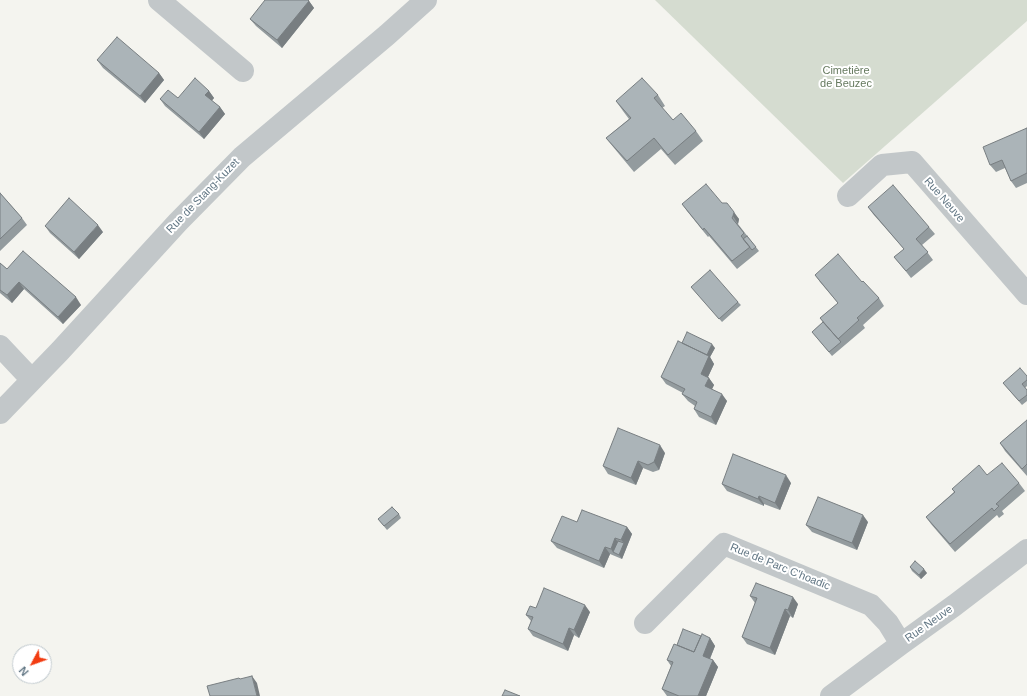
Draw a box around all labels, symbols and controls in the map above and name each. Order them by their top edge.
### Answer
park label: Cimetière de Beuzec [820,64,872,90]
street label: Rue de Stang-Kuzet [164,156,242,236]
street label: Rue Neuve [921,175,967,225]
street label: Rue de Parc C'hoadic [728,541,832,593]
street label: Rue Neuve [903,603,955,645]
north arrow [12,644,52,684]
text: N [17,664,31,678]

